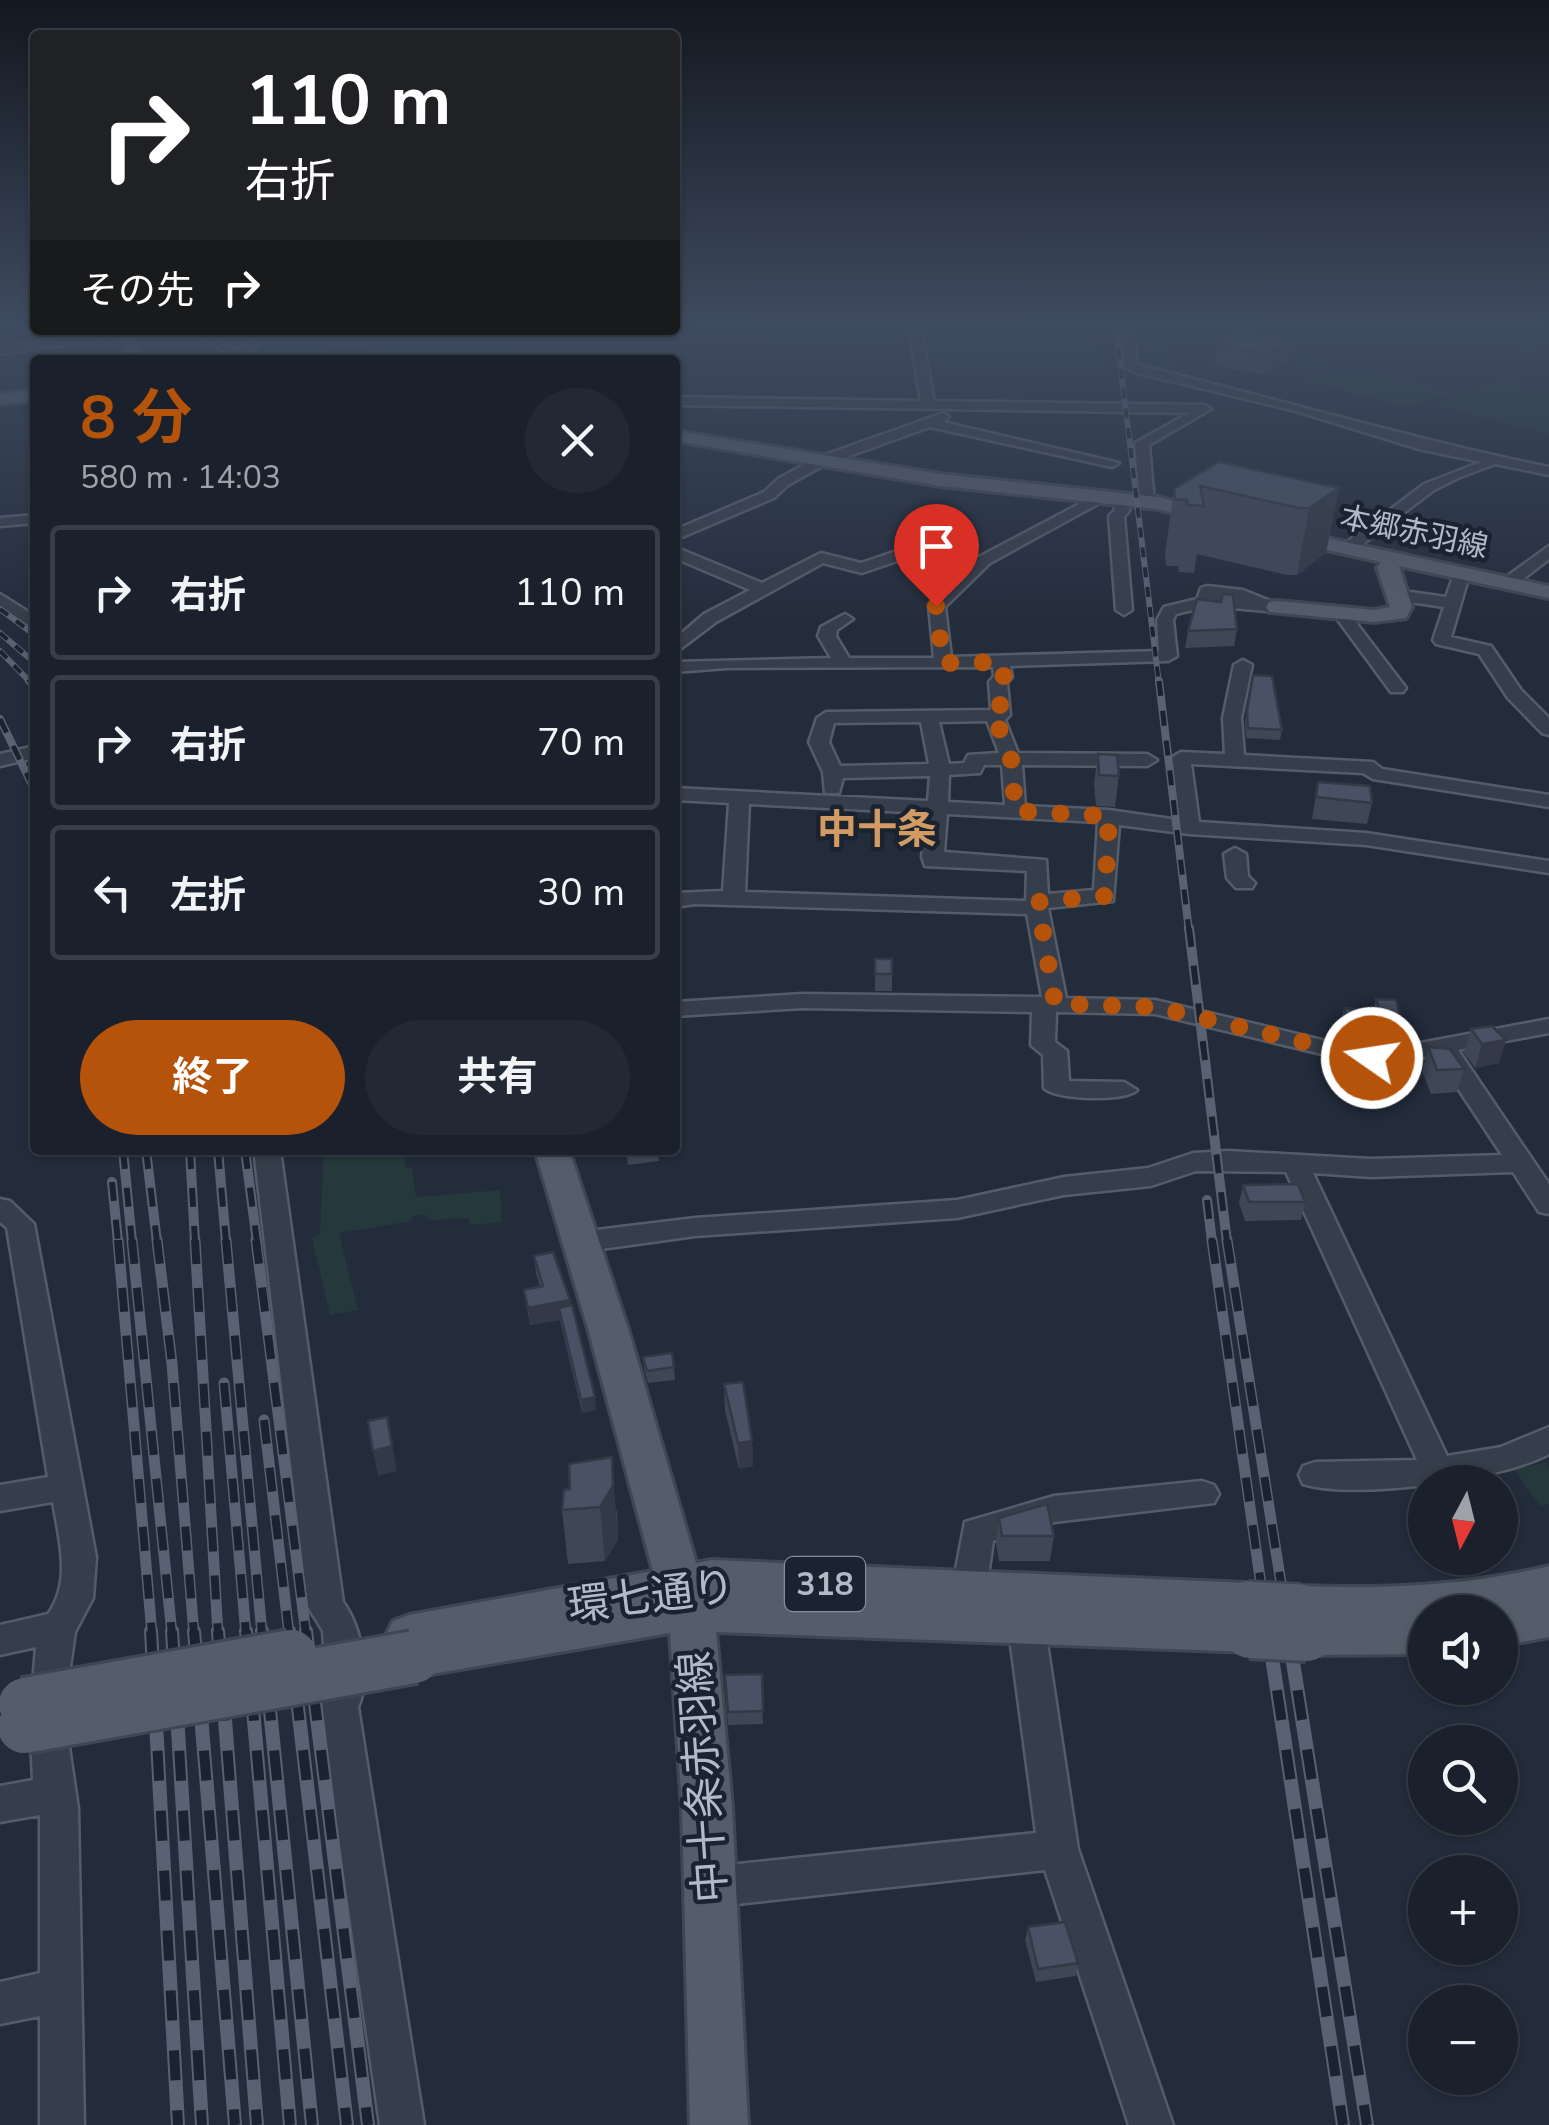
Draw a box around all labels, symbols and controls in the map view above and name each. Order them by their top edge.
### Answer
text: 110 m [245,53,451,149]
icon: right [80,70,210,200]
text: 右折 [245,151,335,212]
icon: right [214,260,269,315]
text: その先 [80,265,194,316]
text: 8 分 [80,377,192,459]
button: close [525,388,630,493]
text: 580 m · 14:03 [80,456,281,499]
street label: 本郷赤羽線 [1336,497,1492,568]
pin [894,504,979,607]
icon: arrive [909,519,964,574]
icon: right [85,565,140,620]
text: 110 m [514,567,625,618]
text: 右折 [170,570,246,621]
icon: right [85,715,140,770]
text: 70 m [537,717,625,768]
text: 右折 [170,720,246,771]
district label: 中十条 [817,803,937,857]
icon: left [85,865,140,920]
text: 30 m [537,867,625,918]
text: 左折 [170,870,246,921]
position arrow [1320,1006,1424,1110]
button: 終了 [80,1020,345,1135]
button: 共有 [365,1020,630,1135]
north arrow [1408,1465,1518,1575]
map controls [1408,1465,1518,2095]
road number: 318 [785,1557,865,1611]
street label: 環七通り [564,1558,738,1635]
button: sound [1408,1595,1518,1705]
street label: 中十条赤羽線 [666,1649,741,1905]
button: search [1408,1725,1518,1835]
button: + [1408,1855,1518,1965]
button: − [1408,1985,1518,2095]

